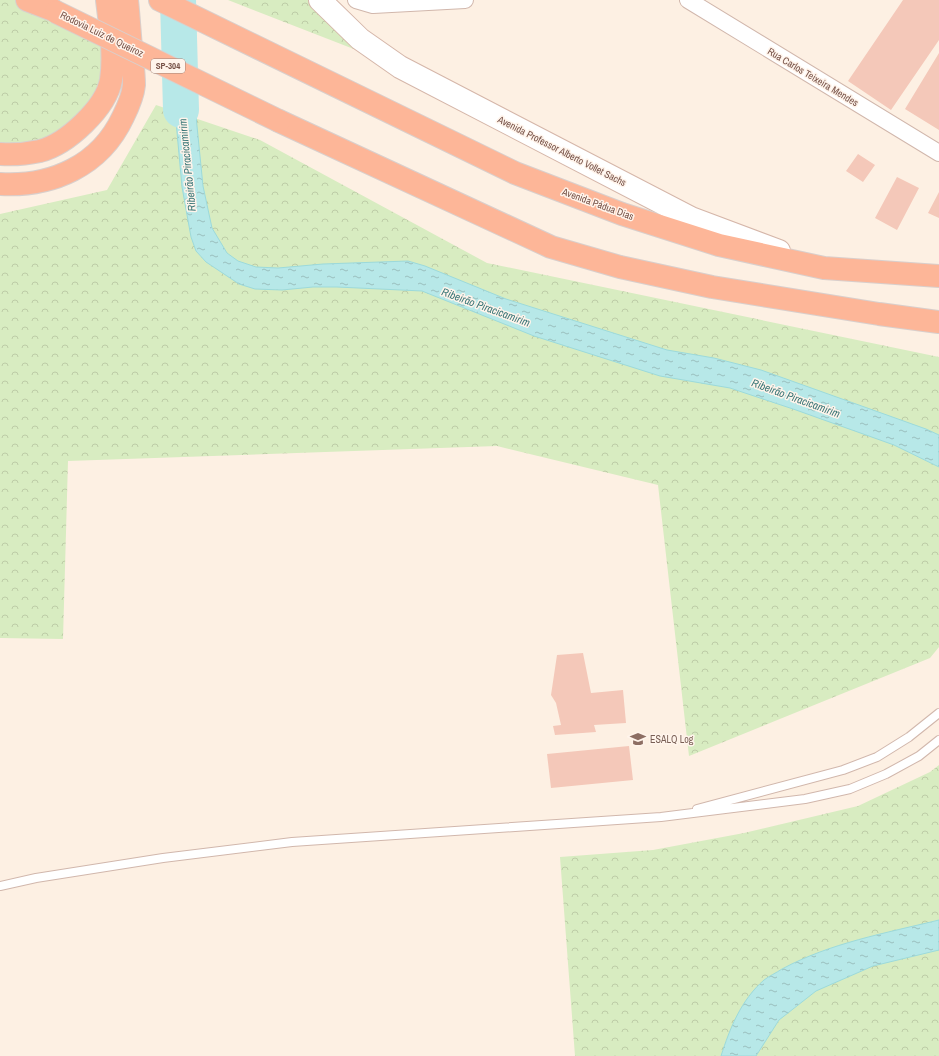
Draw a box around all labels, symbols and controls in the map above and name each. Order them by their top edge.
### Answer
street label: Rodovia Luiz de Queiroz [58,8,146,60]
street label: Rua Carlos Teixeira Mendes [765,45,861,109]
road number: SP-304 [151,59,185,73]
street label: Avenida Professor Alberto Vollet Sachs [495,112,628,189]
water label: Ribeirão Piracicamirim [175,117,199,212]
street label: Avenida Pádua Dias [560,185,636,223]
water label: Ribeirão Piracicamirim [440,284,533,330]
water label: Ribeirão Piracicamirim [750,375,843,421]
school or university icon: ESALQ Log [629,730,647,748]
place label: ESALQ Log [650,733,694,746]

